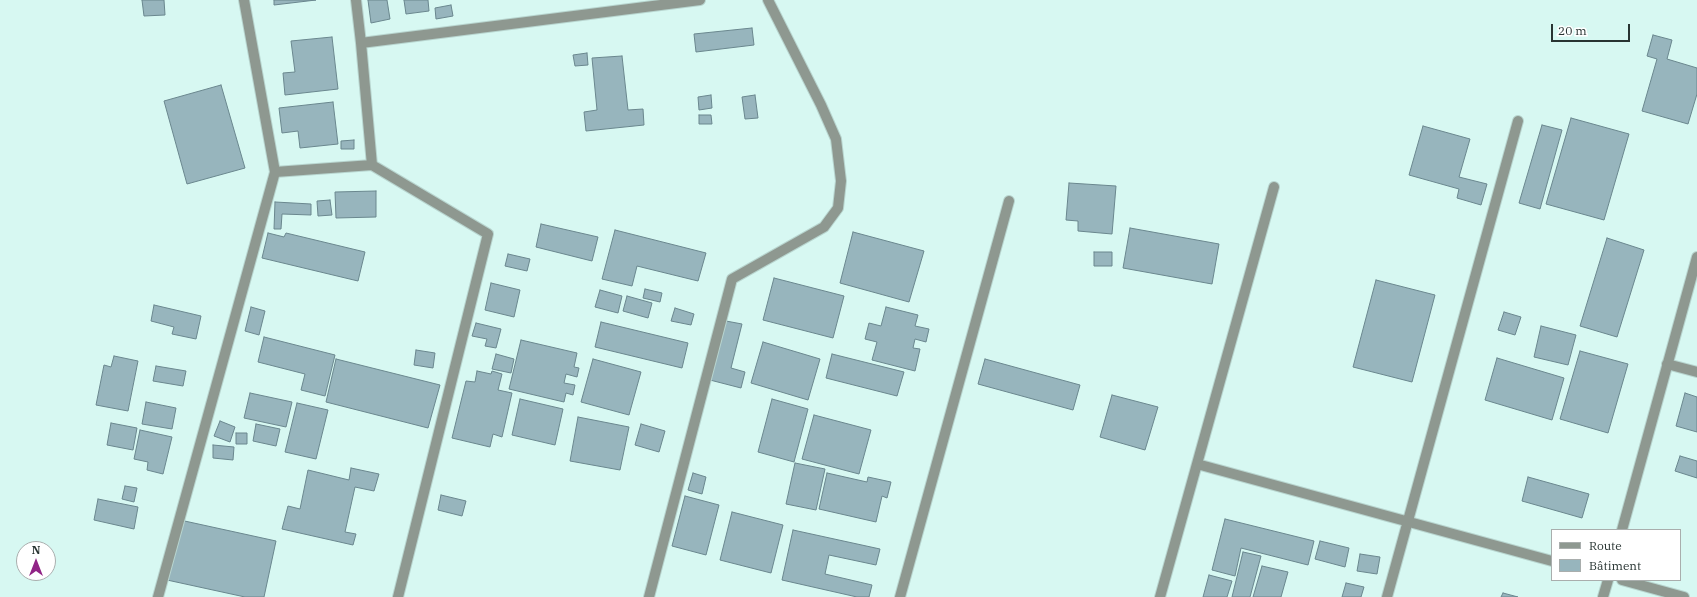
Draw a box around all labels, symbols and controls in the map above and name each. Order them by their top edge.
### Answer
scale bar [1553,16,1632,42]
text: 20 m [1558,23,1587,38]
legend [1551,529,1681,581]
text: Route [1589,538,1622,553]
north arrow [16,541,56,581]
text: N [32,543,40,557]
text: Bâtiment [1589,558,1641,573]

